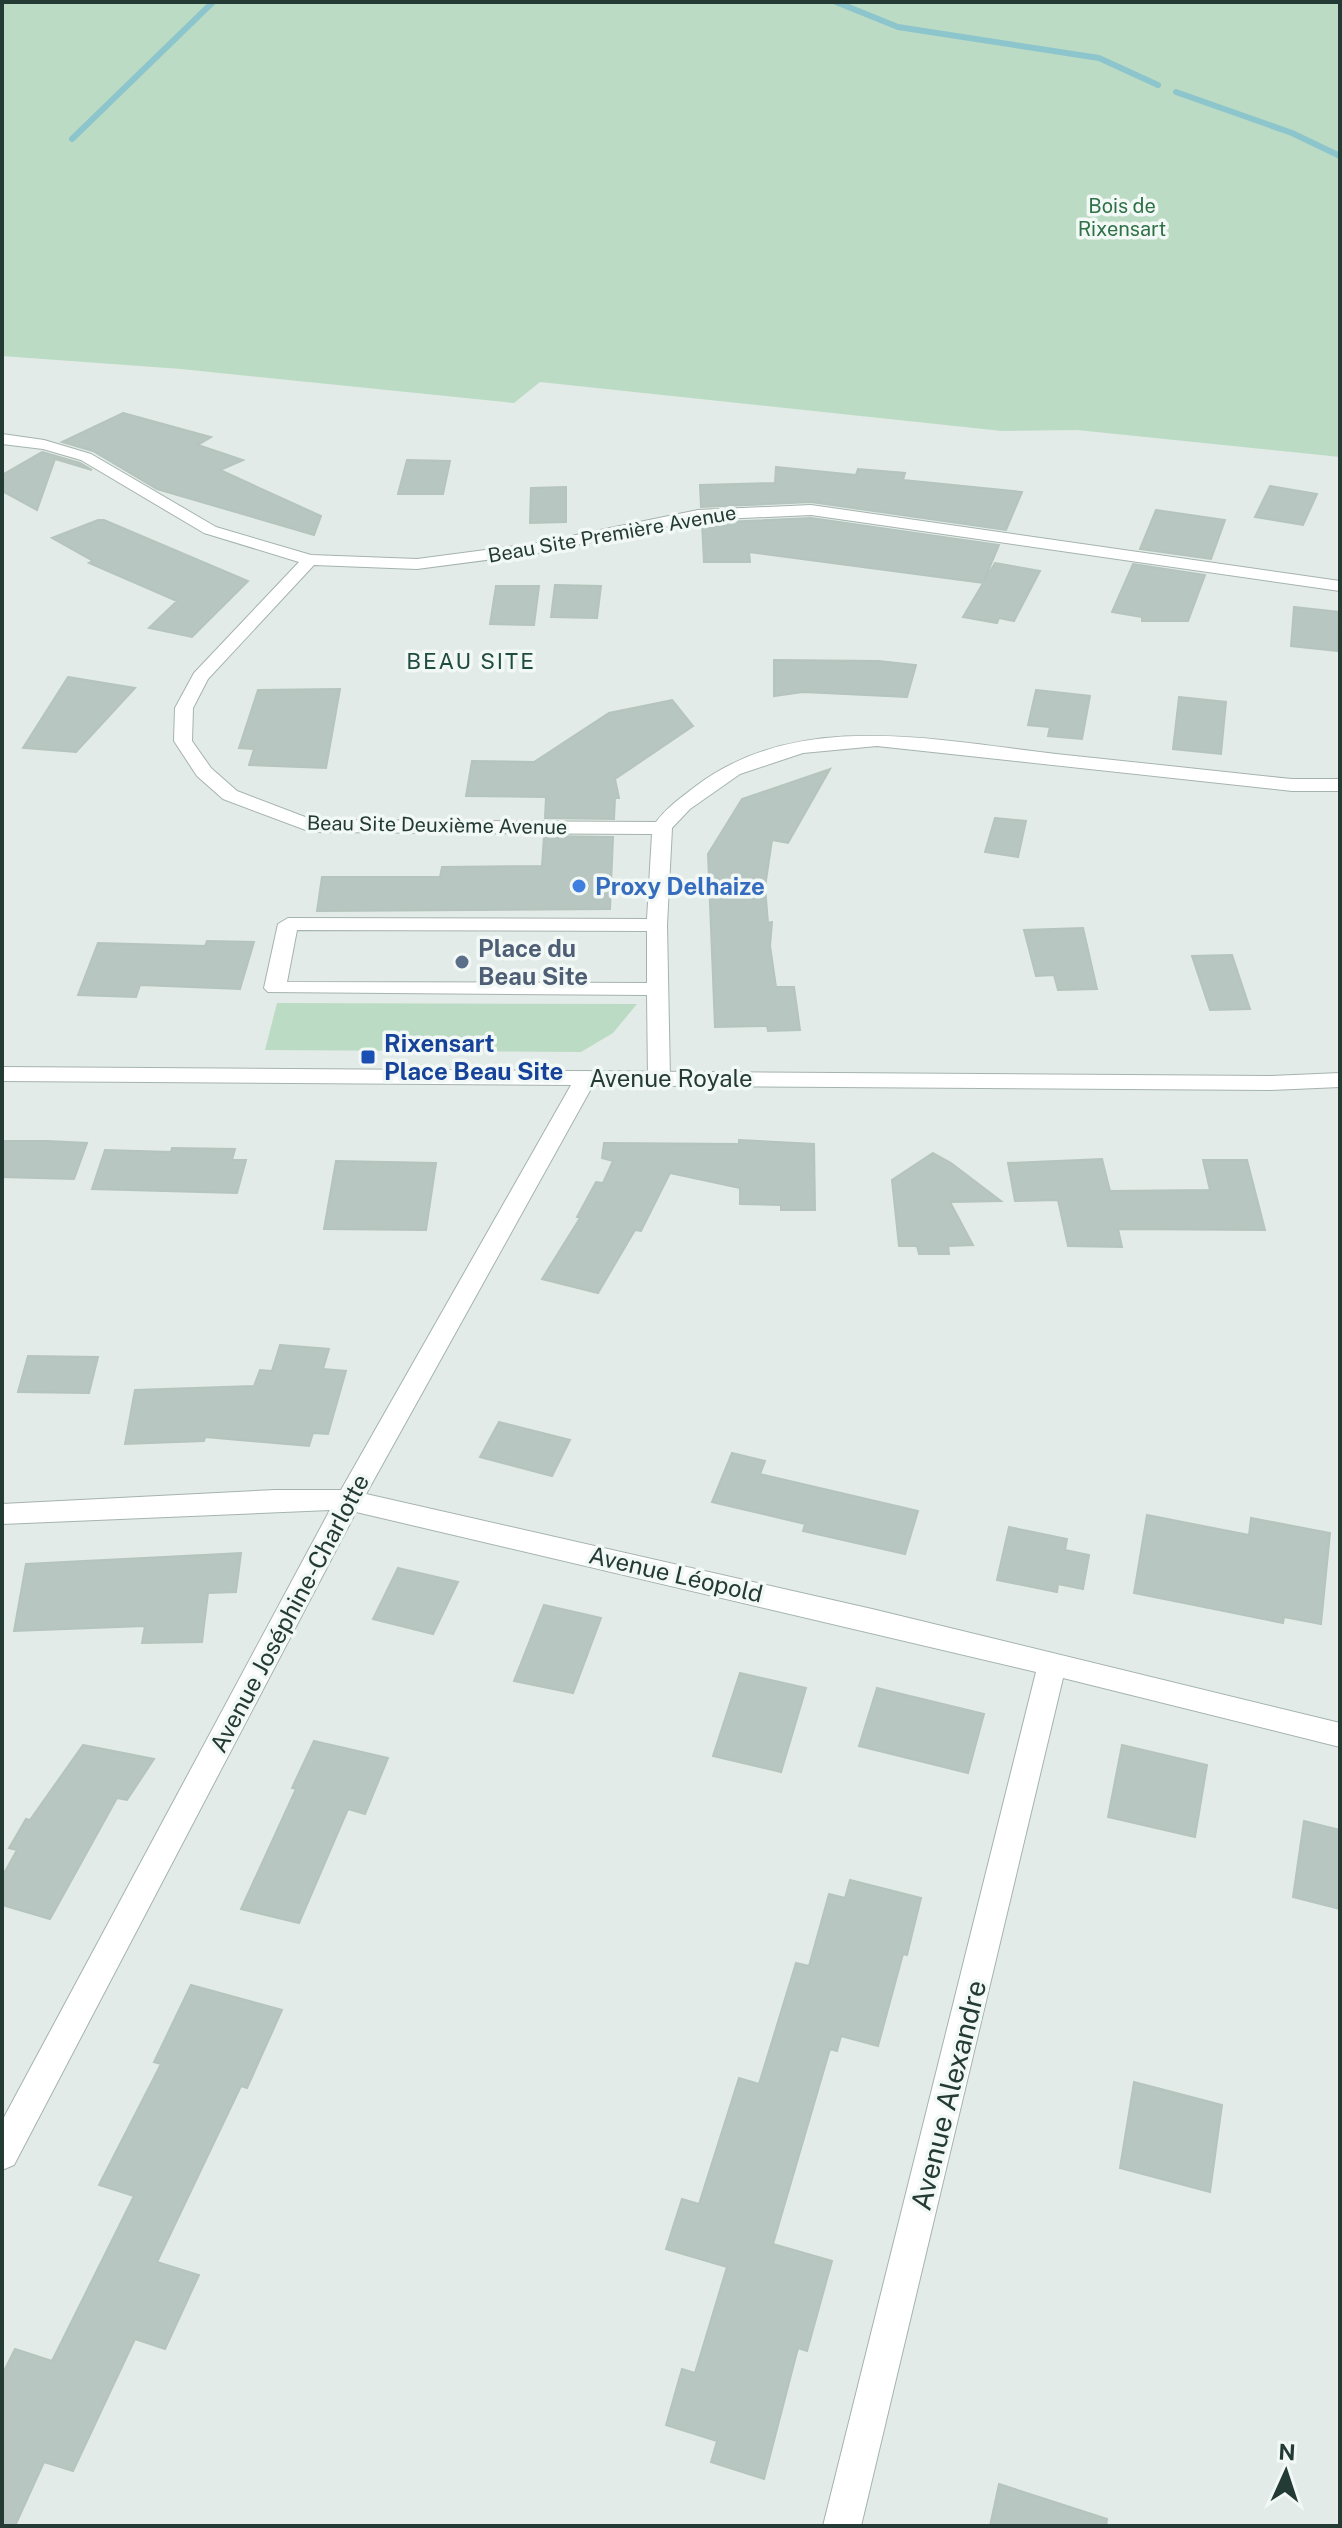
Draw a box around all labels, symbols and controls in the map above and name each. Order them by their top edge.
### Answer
park label: Bois de Rixensart [1078,194,1166,241]
street label: Beau Site Première Avenue [486,500,738,568]
district label: BEAU SITE [406,648,536,674]
street label: Beau Site Deuxième Avenue [307,811,567,839]
place label: Proxy Delhaize [595,872,765,900]
marker: Proxy Delhaize [570,877,588,895]
place label: Place du Beau Site [478,934,588,990]
marker: Place du Beau Site [453,953,471,971]
place label: Rixensart Place Beau Site [384,1029,563,1085]
marker: Rixensart Place Beau Site [359,1048,377,1066]
street label: Avenue Royale [589,1064,753,1092]
street label: Avenue Joséphine-Charlotte [204,1469,374,1757]
street label: Avenue Léopold [586,1540,766,1608]
street label: Avenue Alexandre [903,1977,993,2213]
north arrow [1246,2432,1326,2512]
text: N [1278,2439,1296,2465]

